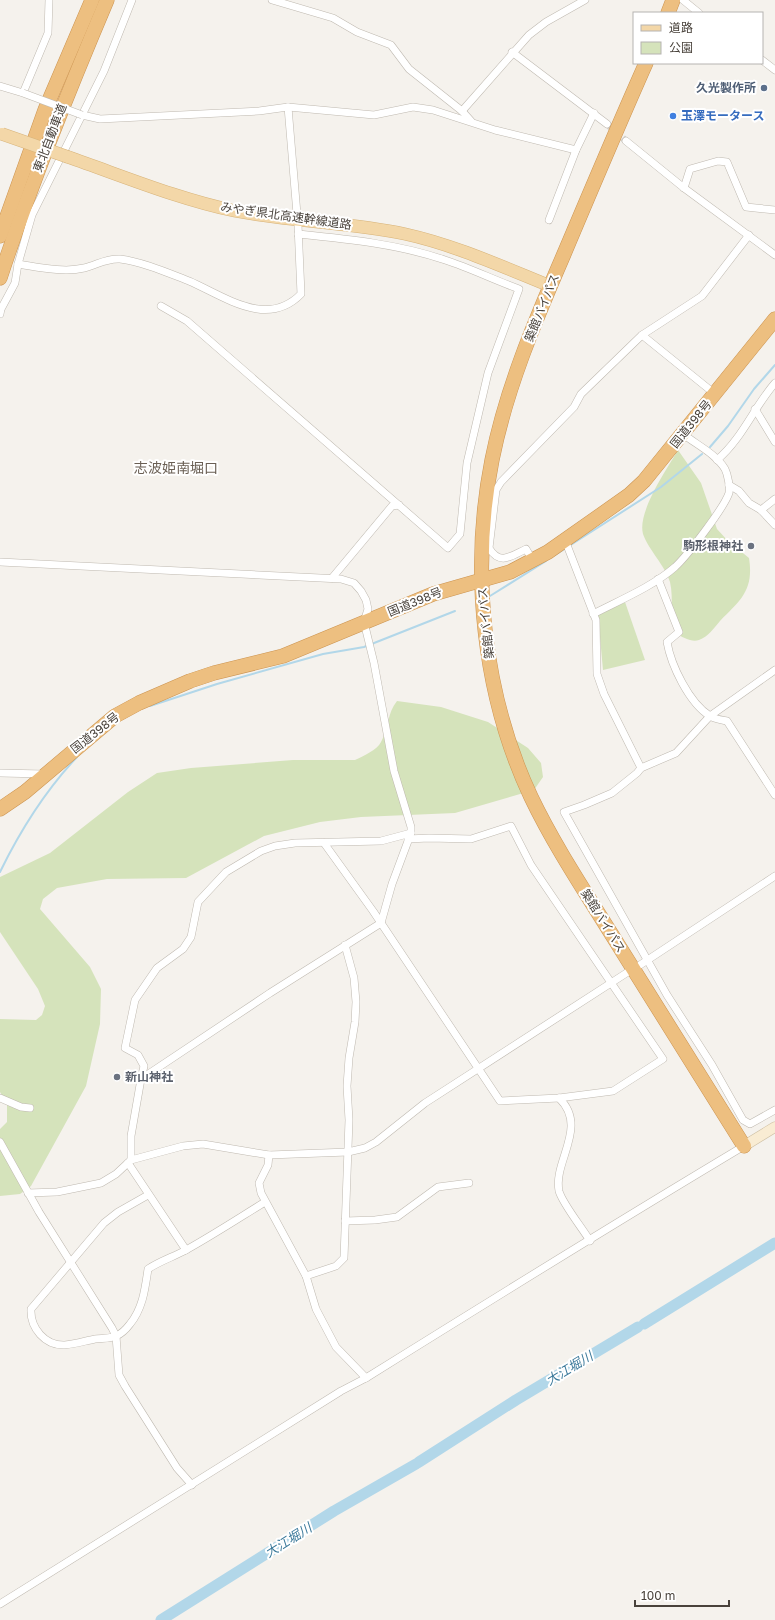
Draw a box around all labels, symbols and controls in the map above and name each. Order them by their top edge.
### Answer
legend [633,12,763,64]
text: 道路 [669,20,693,35]
text: 公園 [669,40,693,55]
place label: 久光製作所 [696,80,756,95]
marker: 久光製作所 [759,83,769,93]
street label: 東北自動車道 [30,102,69,174]
place label: 玉澤モータース [681,108,764,123]
marker: 玉澤モータース [668,111,678,121]
street label: みやぎ県北高速幹線道路 [220,199,352,232]
street label: 築館バイパス [521,272,562,344]
street label: 国道398号 [667,397,715,451]
district label: 志波姫南堀口 [134,459,218,476]
place label: 駒形根神社 [683,538,743,553]
marker: 駒形根神社 [746,541,756,551]
street label: 国道398号 [385,584,444,619]
street label: 築館バイパス [474,587,497,660]
street label: 国道398号 [67,709,122,756]
street label: 築館バイパス [578,886,629,955]
place label: 新山神社 [125,1069,173,1084]
marker: 新山神社 [112,1072,122,1082]
water label: 大江堀川 [543,1347,597,1388]
water label: 大江堀川 [262,1518,316,1561]
scale bar [635,1582,729,1608]
text: 100 m [641,1588,675,1603]

